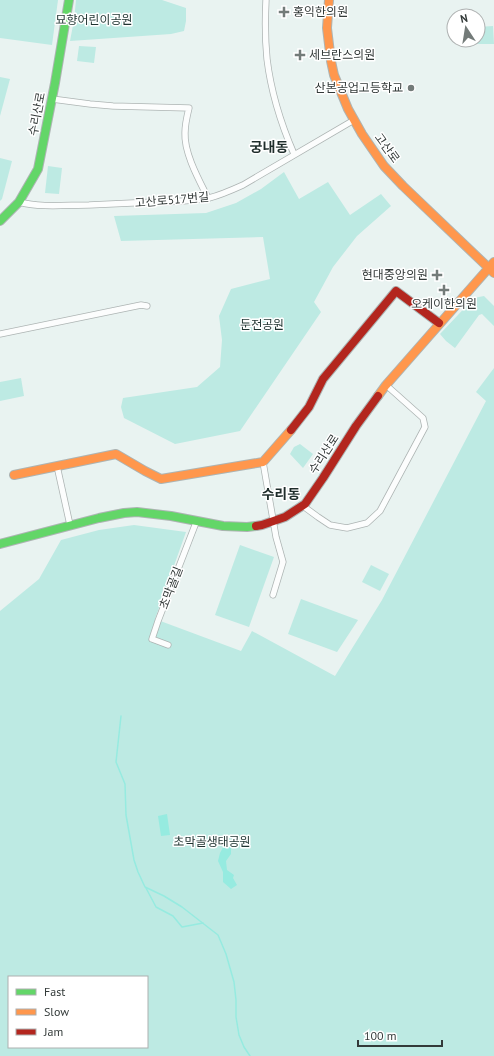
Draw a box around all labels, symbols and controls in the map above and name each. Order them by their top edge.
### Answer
place label: 홍익한의원 [293,4,348,19]
marker: 홍익한의원 [278,6,290,18]
north arrow [446,8,486,48]
text: N [459,11,469,26]
park label: 묘향어린이공원 [55,12,133,27]
place label: 세브란스의원 [309,47,375,62]
marker: 세브란스의원 [294,49,306,61]
place label: 산본공업고등학교 [315,80,403,95]
marker: 산본공업고등학교 [406,83,416,93]
street label: 수리산로 [25,91,48,137]
street label: 고산로 [372,130,403,166]
district label: 궁내동 [250,138,288,156]
street label: 고산로517번길 [134,189,210,210]
place label: 현대중앙의원 [362,267,428,282]
marker: 현대중앙의원 [431,269,443,281]
marker: 오케이한의원 [438,284,450,296]
place label: 오케이한의원 [411,296,477,311]
park label: 둔전공원 [240,317,284,332]
street label: 수리산로 [305,431,342,476]
district label: 수리동 [262,485,300,503]
street label: 초막골길 [156,565,185,611]
park label: 초막골생태공원 [173,834,251,849]
legend [8,976,148,1048]
text: Fast [44,984,65,999]
text: Slow [44,1004,69,1019]
scale bar [358,1022,442,1048]
text: Jam [43,1024,63,1039]
text: 100 m [364,1028,397,1043]

